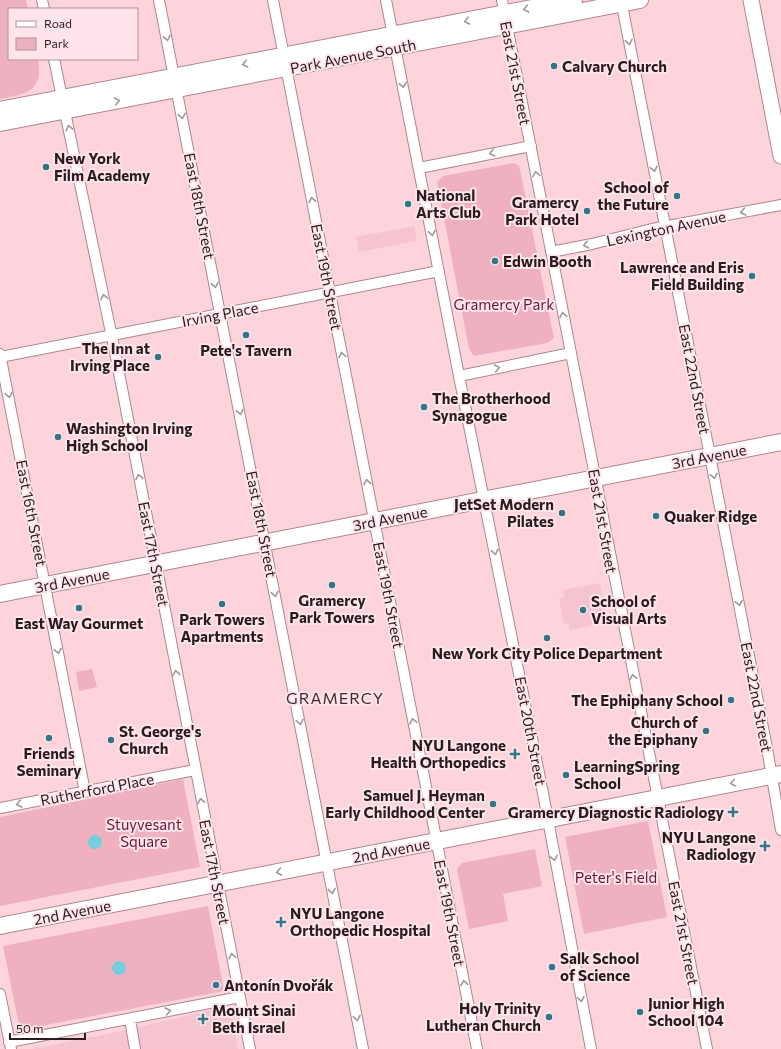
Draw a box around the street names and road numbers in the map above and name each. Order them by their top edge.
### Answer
street label: East 21st Street [497,20,535,126]
street label: Park Avenue South [288,35,418,77]
street label: East 18th Street [181,151,219,261]
street label: Lexington Avenue [605,207,727,249]
street label: East 19th Street [308,222,346,332]
street label: Irving Place [180,298,260,330]
street label: East 22nd Street [676,322,714,436]
street label: 3rd Avenue [670,440,748,472]
street label: East 16th Street [13,458,51,568]
street label: East 21st Street [585,467,621,575]
street label: East 18th Street [243,469,281,579]
street label: East 17th Street [135,500,173,608]
street label: 3rd Avenue [351,502,429,534]
street label: East 19th Street [370,540,408,650]
street label: 3rd Avenue [33,564,111,596]
street label: East 22nd Street [738,640,776,754]
street label: East 20th Street [512,675,550,787]
street label: Rutherford Place [39,769,155,809]
street label: East 17th Street [196,818,234,926]
street label: 2nd Avenue [351,834,431,866]
street label: East 19th Street [431,858,469,968]
street label: East 21st Street [665,880,703,986]
street label: 2nd Avenue [32,896,112,928]

